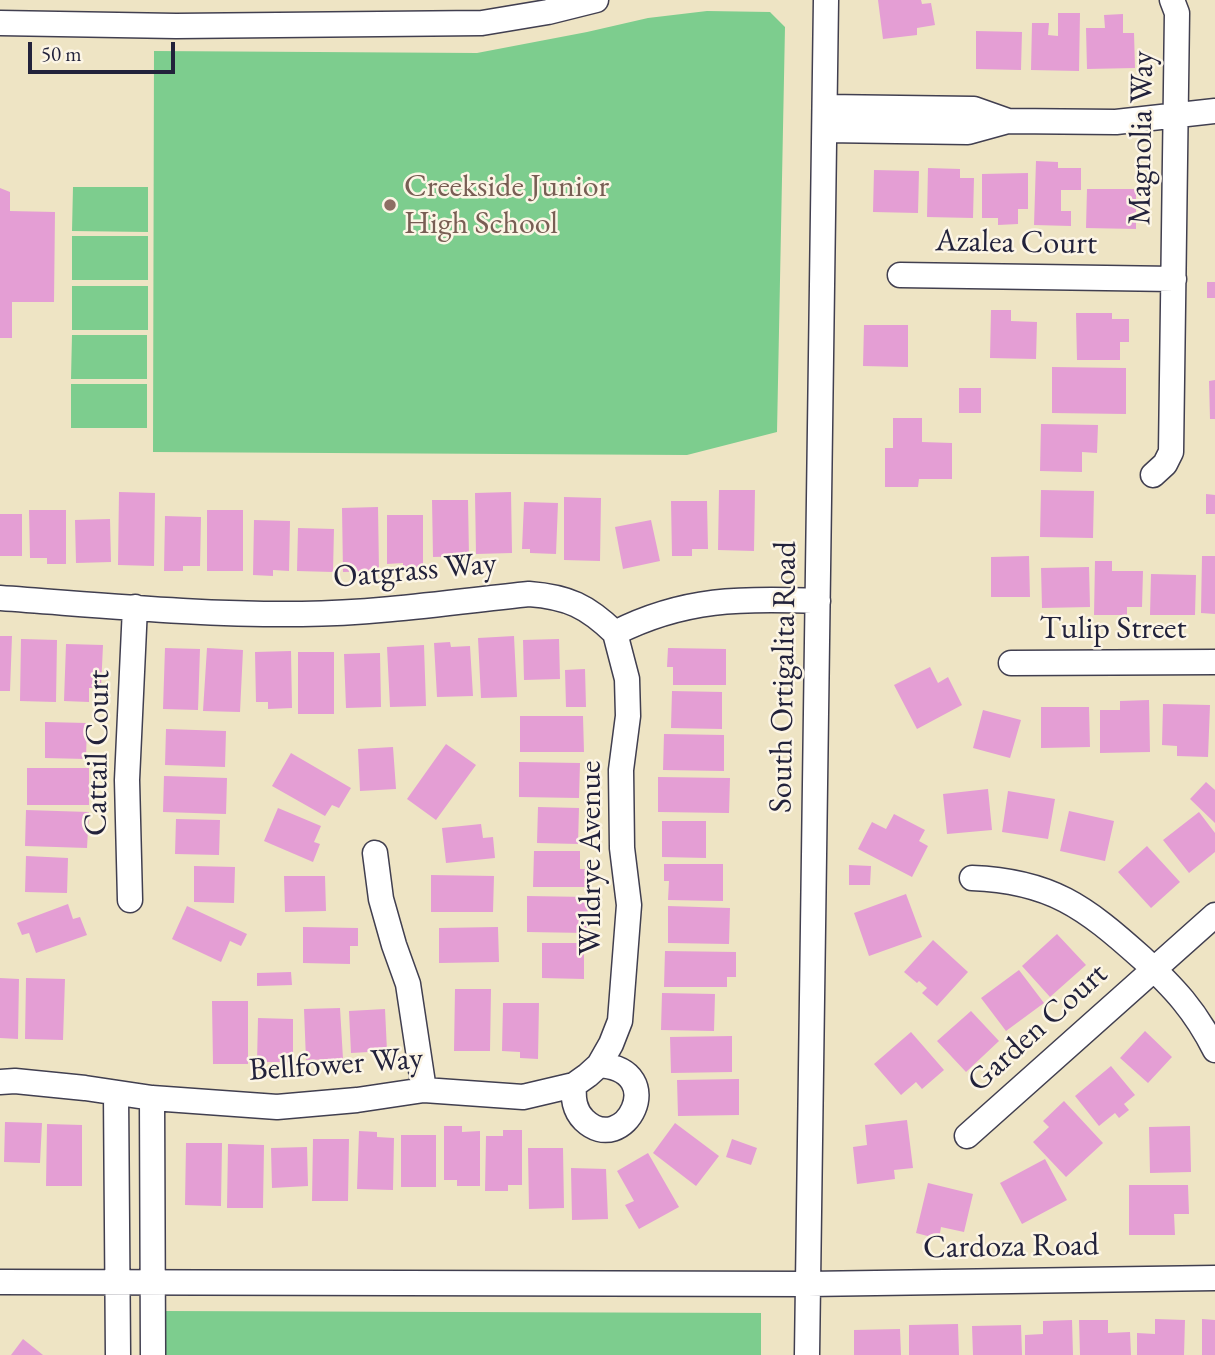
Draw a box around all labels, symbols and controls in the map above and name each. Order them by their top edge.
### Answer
scale bar [32,28,178,72]
text: 50 m [41,40,82,67]
street label: Magnolia Way [1121,50,1163,226]
place label: Creekside Junior High School [404,168,609,243]
marker: Creekside Junior High School [382,197,398,213]
street label: Azalea Court [935,222,1097,264]
street label: South Ortigalita Road [762,541,806,813]
street label: Oatgrass Way [332,545,498,597]
street label: Tulip Street [1039,610,1187,648]
street label: Cattail Court [77,669,119,837]
street label: Wildrye Avenue [572,760,610,956]
street label: Garden Court [960,955,1116,1101]
street label: Bellfower Way [248,1040,424,1090]
street label: Cardoza Road [923,1226,1099,1268]

